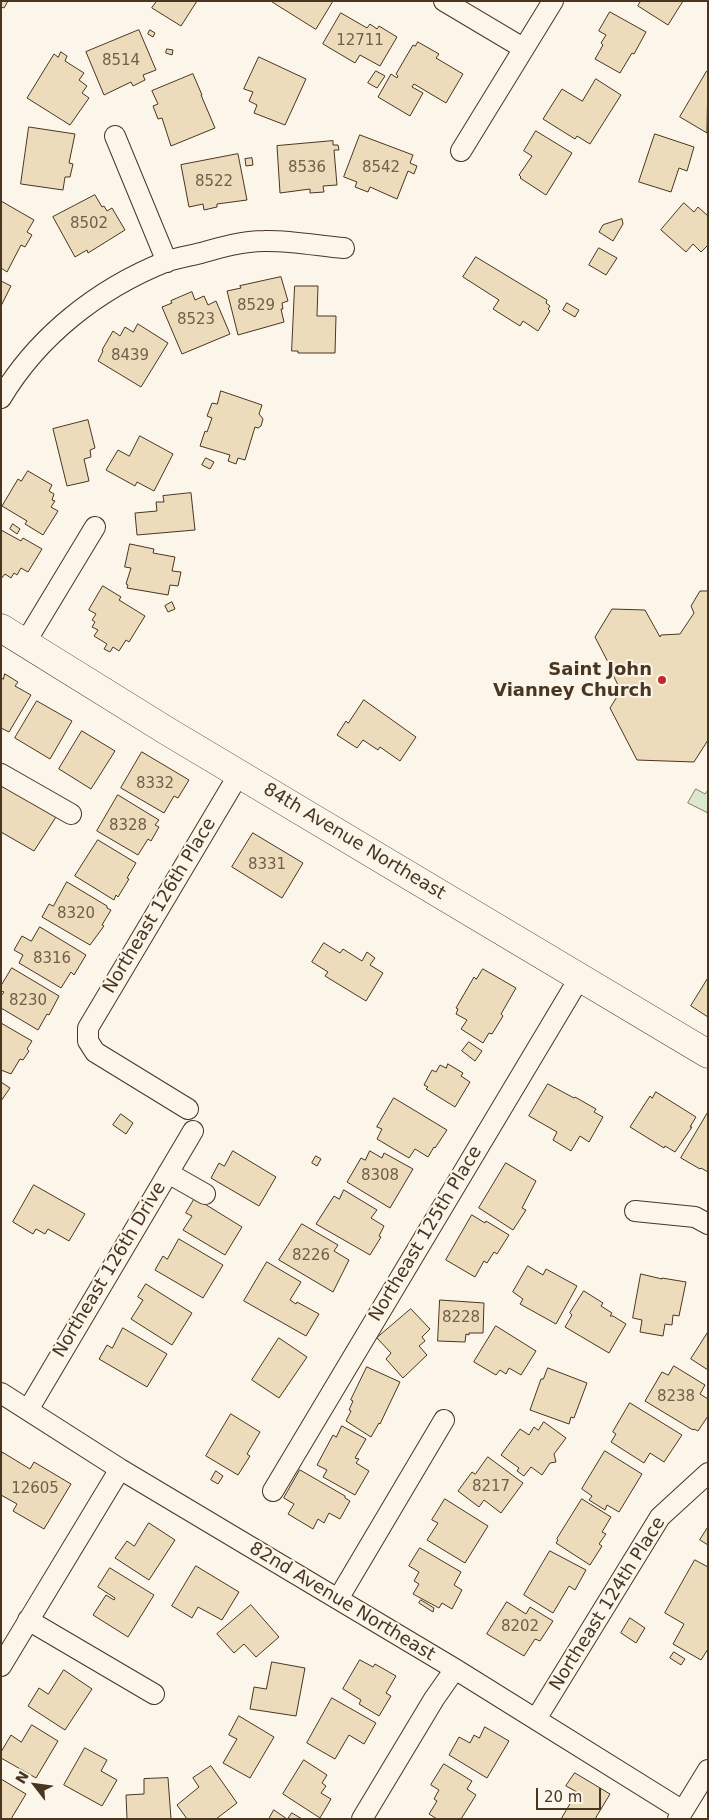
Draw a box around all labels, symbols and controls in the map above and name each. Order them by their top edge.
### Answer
house number: 12711 [336,32,384,50]
house number: 8514 [102,52,140,70]
house number: 8536 [288,159,326,177]
house number: 8542 [362,159,400,177]
house number: 8522 [195,173,233,191]
house number: 8502 [70,215,108,233]
house number: 8529 [237,297,275,315]
house number: 8523 [177,311,215,329]
house number: 8439 [111,347,149,365]
place label: Saint John Vianney Church [493,659,652,702]
marker: Saint John Vianney Church [656,674,668,686]
house number: 8332 [136,775,174,793]
street label: 84th Avenue Northeast [259,779,449,905]
street label: Northeast 126th Place [99,814,221,998]
house number: 8328 [109,817,147,835]
house number: 8331 [248,856,286,874]
house number: 8320 [57,905,95,923]
house number: 8316 [33,950,71,968]
house number: 8230 [9,992,47,1010]
street label: Northeast 125th Place [365,1142,487,1326]
house number: 8308 [361,1167,399,1185]
street label: Northeast 126th Drive [49,1178,171,1362]
house number: 8226 [292,1247,330,1265]
house number: 8228 [442,1309,480,1327]
house number: 8238 [657,1388,695,1406]
house number: 8217 [472,1478,510,1496]
house number: 12605 [11,1480,59,1498]
street label: Northeast 124th Place [546,1513,670,1695]
street label: 82nd Avenue Northeast [245,1538,439,1666]
house number: 8202 [501,1618,539,1636]
north arrow [10,1760,60,1810]
text: N [12,1768,32,1787]
scale bar [539,1778,604,1810]
text: 20 m [544,1788,582,1806]

